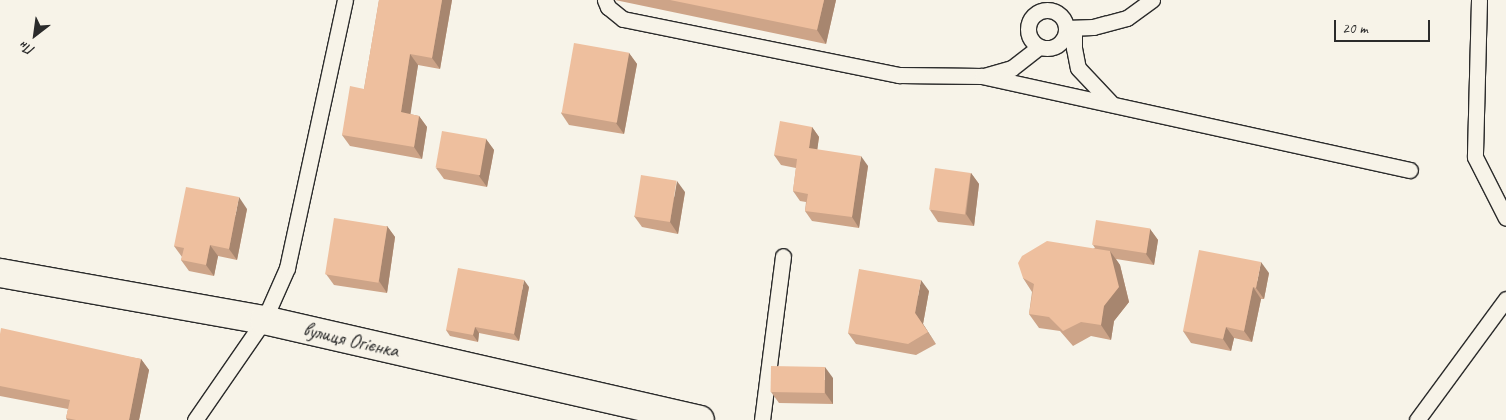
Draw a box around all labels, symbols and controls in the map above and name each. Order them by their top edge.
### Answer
north arrow [10,10,60,60]
scale bar [1336,10,1432,42]
text: 20 m [1342,19,1368,38]
text: Пн [17,37,38,59]
street label: вулиця Огієнка [301,317,401,363]

